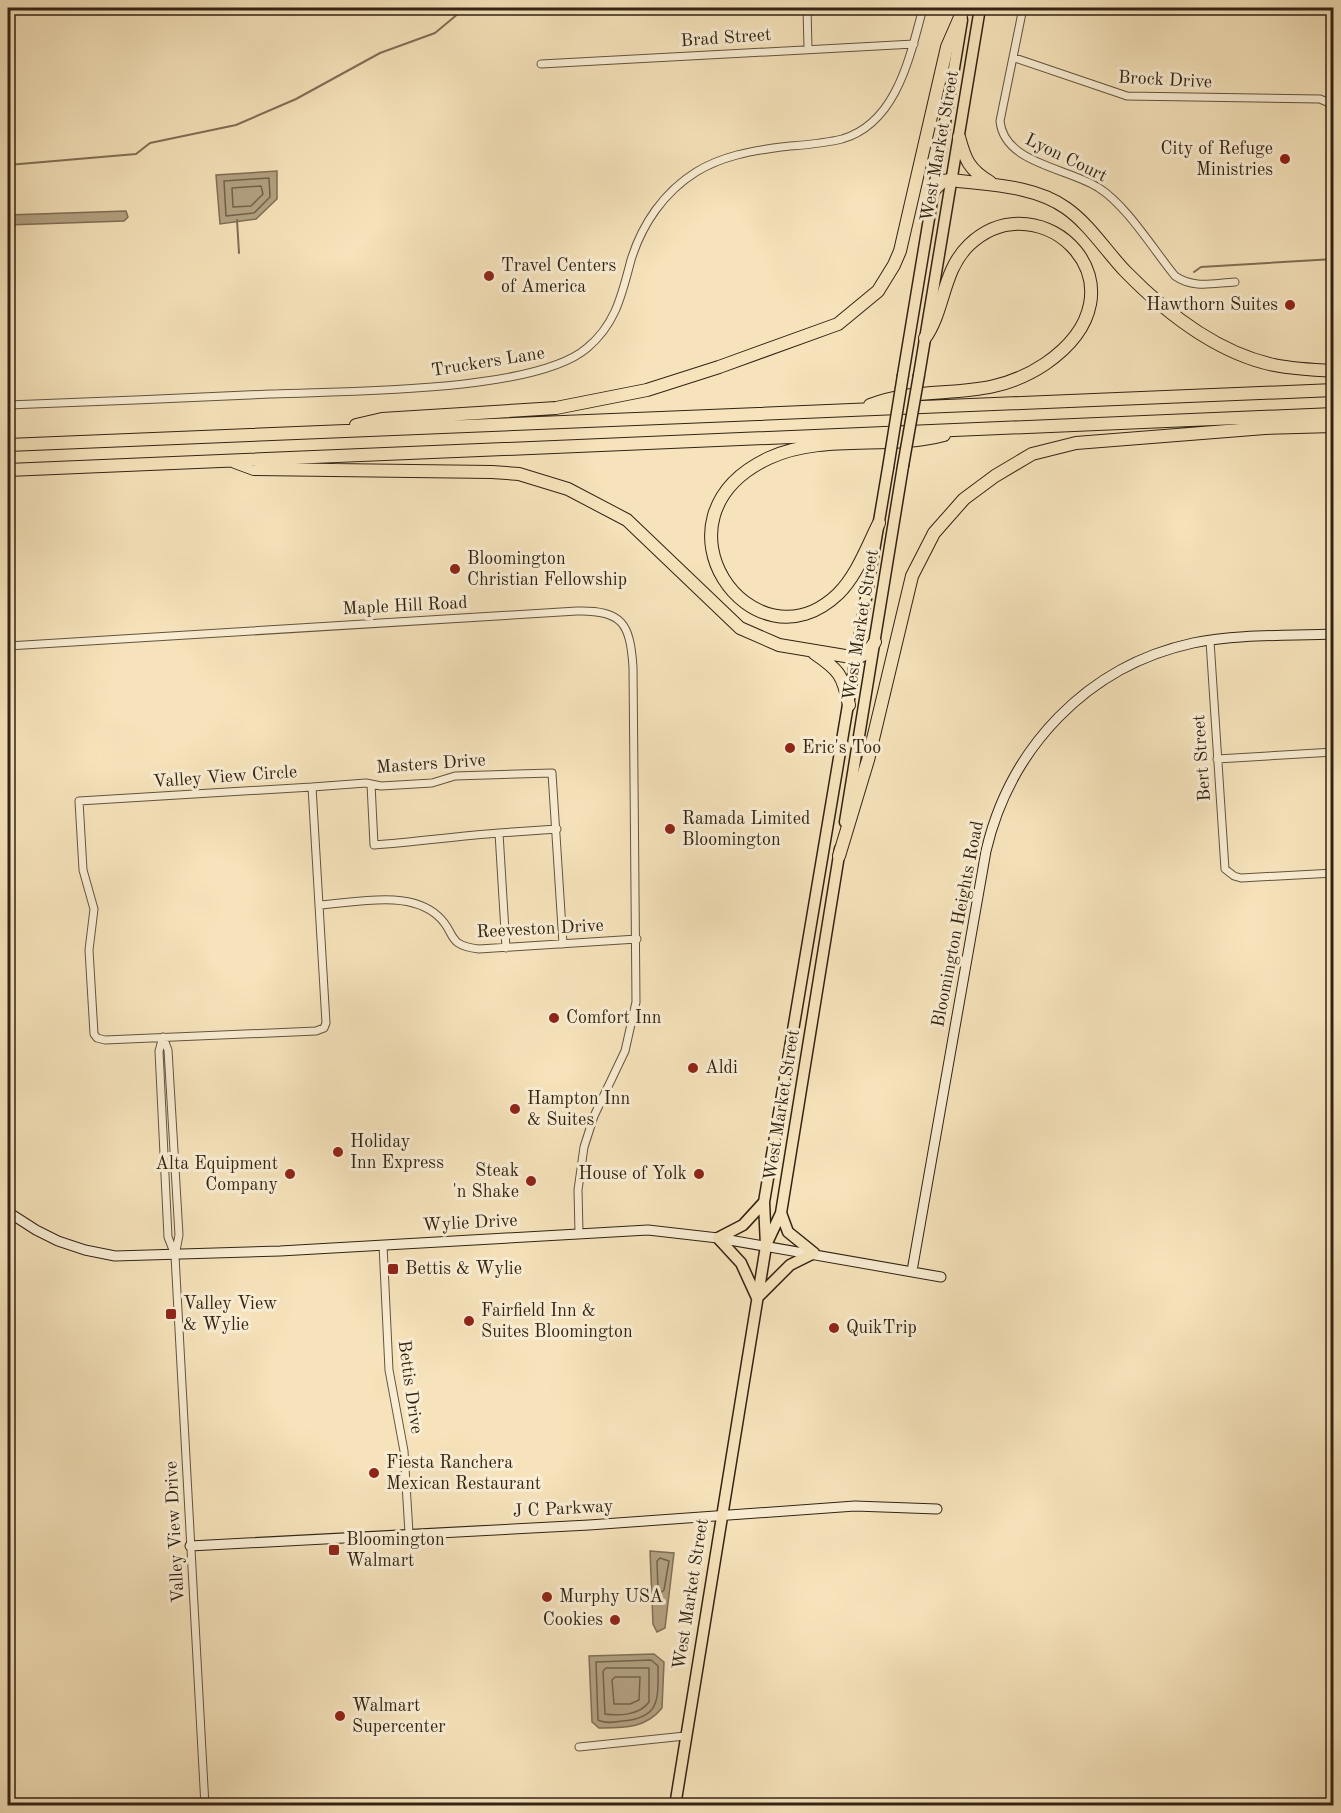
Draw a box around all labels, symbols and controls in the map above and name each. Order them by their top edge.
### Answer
street label: Brad Street [680,26,772,50]
street label: West Market Street [918,69,962,223]
street label: Brock Drive [1117,69,1213,91]
street label: Lyon Court [1022,130,1110,186]
place label: City of Refuge Ministries [1161,140,1273,179]
marker: City of Refuge Ministries [1278,152,1292,166]
place label: Travel Centers of America [501,257,616,296]
marker: Travel Centers of America [482,269,496,283]
place label: Hawthorn Suites [1146,296,1278,314]
marker: Hawthorn Suites [1283,298,1297,312]
street label: Truckers Lane [430,344,546,380]
street label: West Market Street [840,548,882,702]
place label: Bloomington Christian Fellowship [467,550,627,589]
marker: Bloomington Christian Fellowship [448,562,462,576]
street label: Maple Hill Road [342,594,468,618]
street label: Bert Street [1190,714,1214,802]
place label: Eric's Too [802,739,881,757]
marker: Eric's Too [783,741,797,755]
street label: Masters Drive [376,751,486,777]
street label: Valley View Circle [152,763,298,791]
place label: Ramada Limited Bloomington [682,810,810,849]
street label: Bloomington Heights Road [929,819,987,1029]
marker: Ramada Limited Bloomington [663,822,677,836]
street label: Reeveston Drive [476,917,604,941]
place label: Comfort Inn [566,1009,662,1027]
marker: Comfort Inn [547,1011,561,1025]
street label: West Market Street [761,1028,803,1182]
place label: Aldi [705,1059,738,1077]
marker: Aldi [686,1061,700,1075]
place label: Hampton Inn & Suites [527,1090,630,1129]
marker: Hampton Inn & Suites [508,1102,522,1116]
place label: Holiday Inn Express [350,1133,444,1172]
marker: Holiday Inn Express [331,1145,345,1159]
place label: Alta Equipment Company [155,1155,278,1194]
place label: Steak 'n Shake [452,1162,519,1201]
place label: House of Yolk [578,1165,687,1183]
marker: Alta Equipment Company [283,1167,297,1181]
marker: House of Yolk [692,1167,706,1181]
marker: Steak 'n Shake [524,1174,538,1188]
street label: Wylie Drive [422,1212,518,1234]
place label: Bettis & Wylie [405,1260,522,1278]
marker: Bettis & Wylie [386,1262,400,1276]
place label: Valley View & Wylie [183,1295,277,1334]
place label: Fairfield Inn & Suites Bloomington [481,1302,633,1341]
marker: Valley View & Wylie [164,1307,178,1321]
marker: Fairfield Inn & Suites Bloomington [462,1314,476,1328]
place label: QuikTrip [846,1319,917,1337]
marker: QuikTrip [827,1321,841,1335]
street label: Bettis Drive [395,1339,425,1435]
place label: Fiesta Ranchera Mexican Restaurant [386,1454,541,1493]
street label: Valley View Drive [162,1460,188,1604]
marker: Fiesta Ranchera Mexican Restaurant [367,1466,381,1480]
street label: J C Parkway [512,1497,614,1521]
street label: West Market Street [670,1517,712,1671]
place label: Bloomington Walmart [346,1531,445,1570]
marker: Bloomington Walmart [327,1543,341,1557]
place label: Murphy USA [559,1588,664,1606]
marker: Murphy USA [540,1590,554,1604]
place label: Cookies [543,1611,603,1629]
marker: Cookies [608,1613,622,1627]
place label: Walmart Supercenter [352,1697,446,1736]
marker: Walmart Supercenter [333,1709,347,1723]

